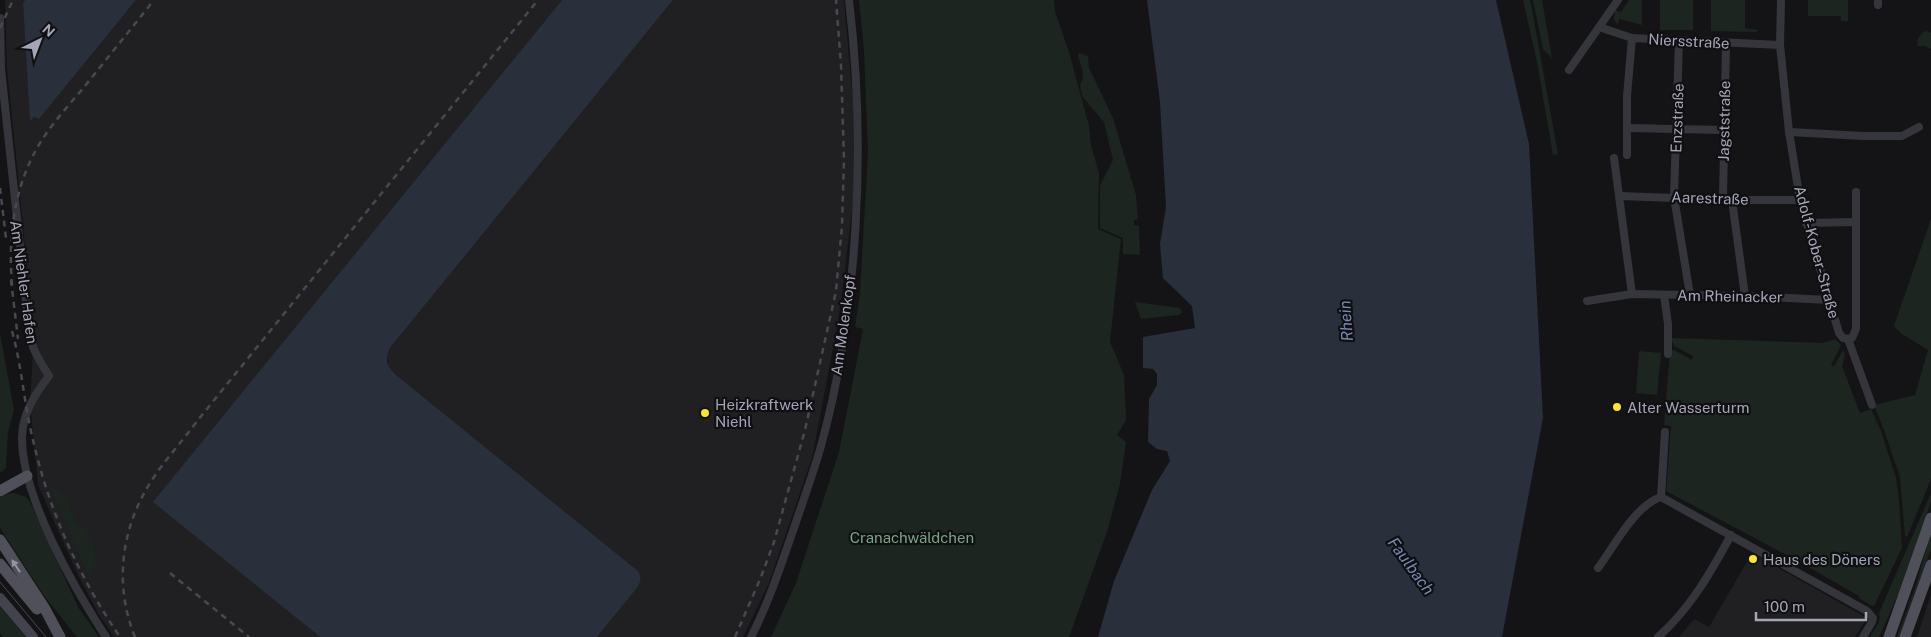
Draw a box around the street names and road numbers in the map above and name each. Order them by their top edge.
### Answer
street label: Niersstraße [1648,30,1730,52]
street label: Jagststraße [1715,80,1733,162]
street label: Enzstraße [1667,83,1687,153]
street label: Adolf-Kober-Straße [1791,184,1843,320]
street label: Aarestraße [1671,188,1749,208]
street label: Am Niehler Hafen [7,219,41,345]
street label: Am Molenkopf [828,274,858,376]
street label: Am Rheinacker [1677,287,1783,305]

